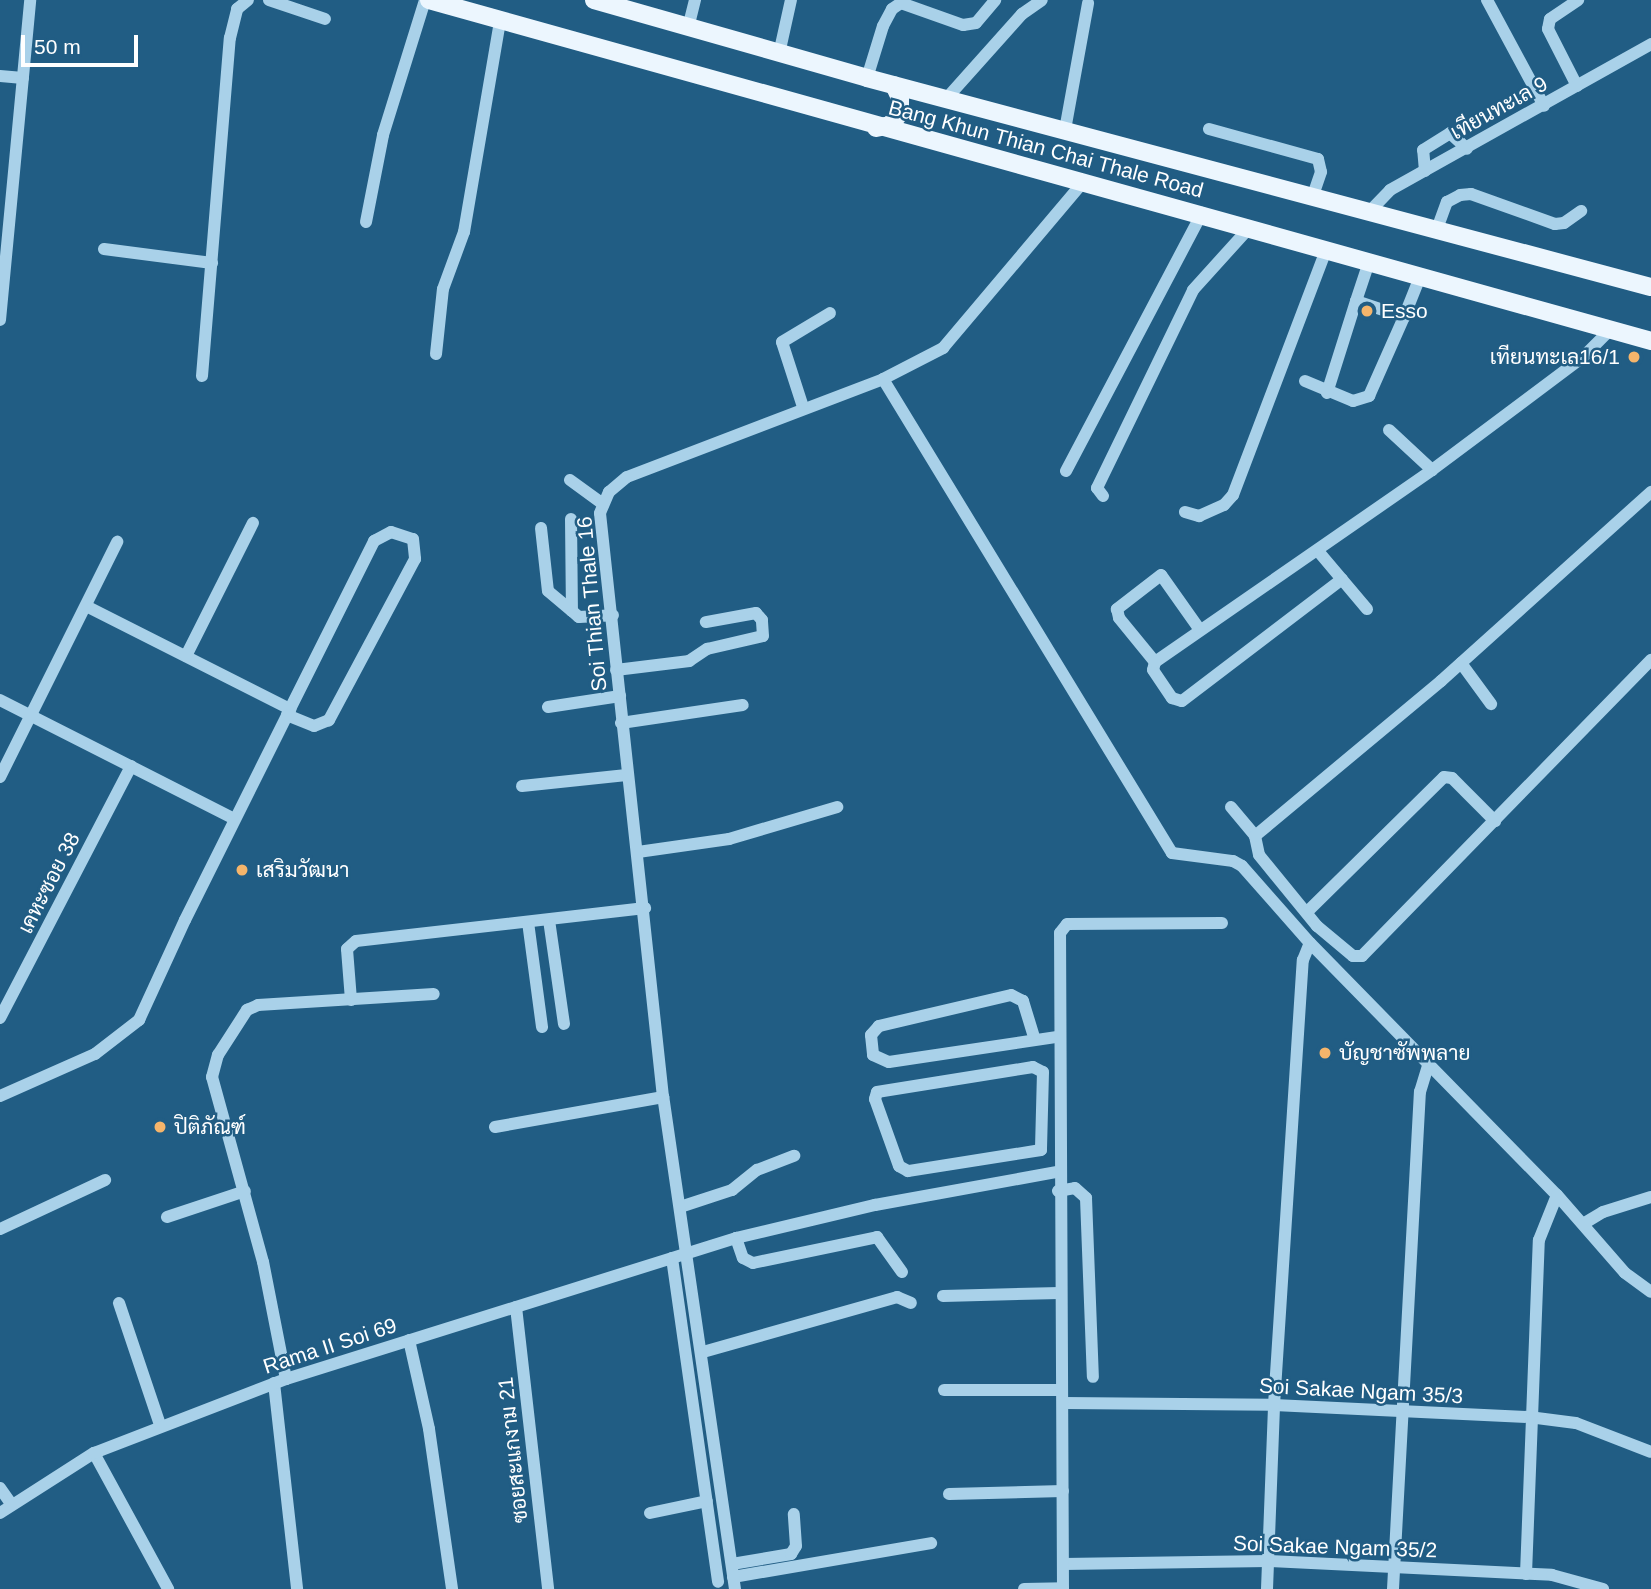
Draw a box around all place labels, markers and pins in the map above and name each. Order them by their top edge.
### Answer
place label: Esso [1381,298,1428,324]
marker: Esso [1359,303,1375,319]
place label: เทียนทะเล16/1 [1490,344,1620,370]
marker: เทียนทะเล16/1 [1626,349,1642,365]
place label: เสริมวัฒนา [256,857,350,883]
marker: เสริมวัฒนา [234,862,250,878]
place label: บัญชาซัพพลาย [1339,1040,1470,1066]
marker: บัญชาซัพพลาย [1317,1045,1333,1061]
place label: ปิติภัณฑ์ [174,1114,246,1140]
marker: ปิติภัณฑ์ [152,1119,168,1135]

